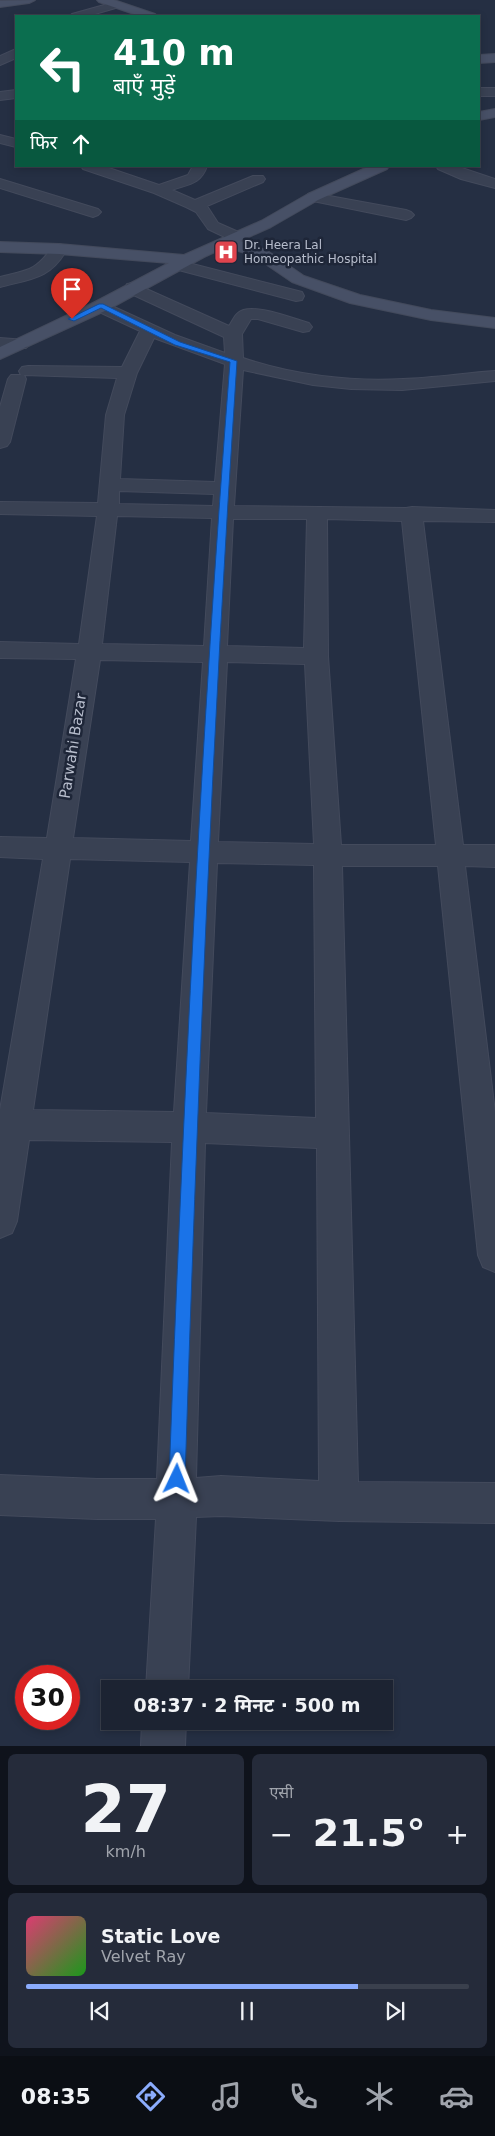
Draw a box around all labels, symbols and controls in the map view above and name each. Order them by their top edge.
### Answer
text: 410 m [113,33,235,73]
icon: left [30,35,95,100]
text: बाएँ मुड़ें [113,74,175,99]
icon: ahead [67,130,95,158]
text: फिर [30,131,57,153]
place label: Dr. Heera Lal Homeopathic Hospital [244,238,377,266]
hospital icon: Dr. Heera Lal Homeopathic Hospital [213,239,239,265]
pin [51,268,93,319]
icon: arrive [58,275,86,303]
street label: Parwahi Bazar [56,691,90,800]
position arrow [150,1452,202,1504]
speed limit sign: 30 [15,1665,80,1730]
text: 08:37 · 2 मिनट · 500 m [133,1694,361,1716]
text: 27 [81,1772,171,1847]
text: एसी [270,1783,293,1802]
text: 21.5° [313,1811,426,1855]
text: − [270,1818,293,1851]
text: + [446,1818,469,1851]
text: km/h [106,1842,146,1861]
text: Static Love [101,1925,221,1947]
text: Velvet Ray [101,1947,186,1966]
icon: previous [86,1997,114,2025]
icon: pause [233,1997,261,2025]
icon: next [381,1997,409,2025]
icon: directions [133,2079,168,2114]
icon: music [209,2079,244,2114]
icon: phone [286,2079,321,2114]
icon: climate [362,2079,397,2114]
icon: car [439,2079,474,2114]
text: 08:35 [21,2084,91,2109]

